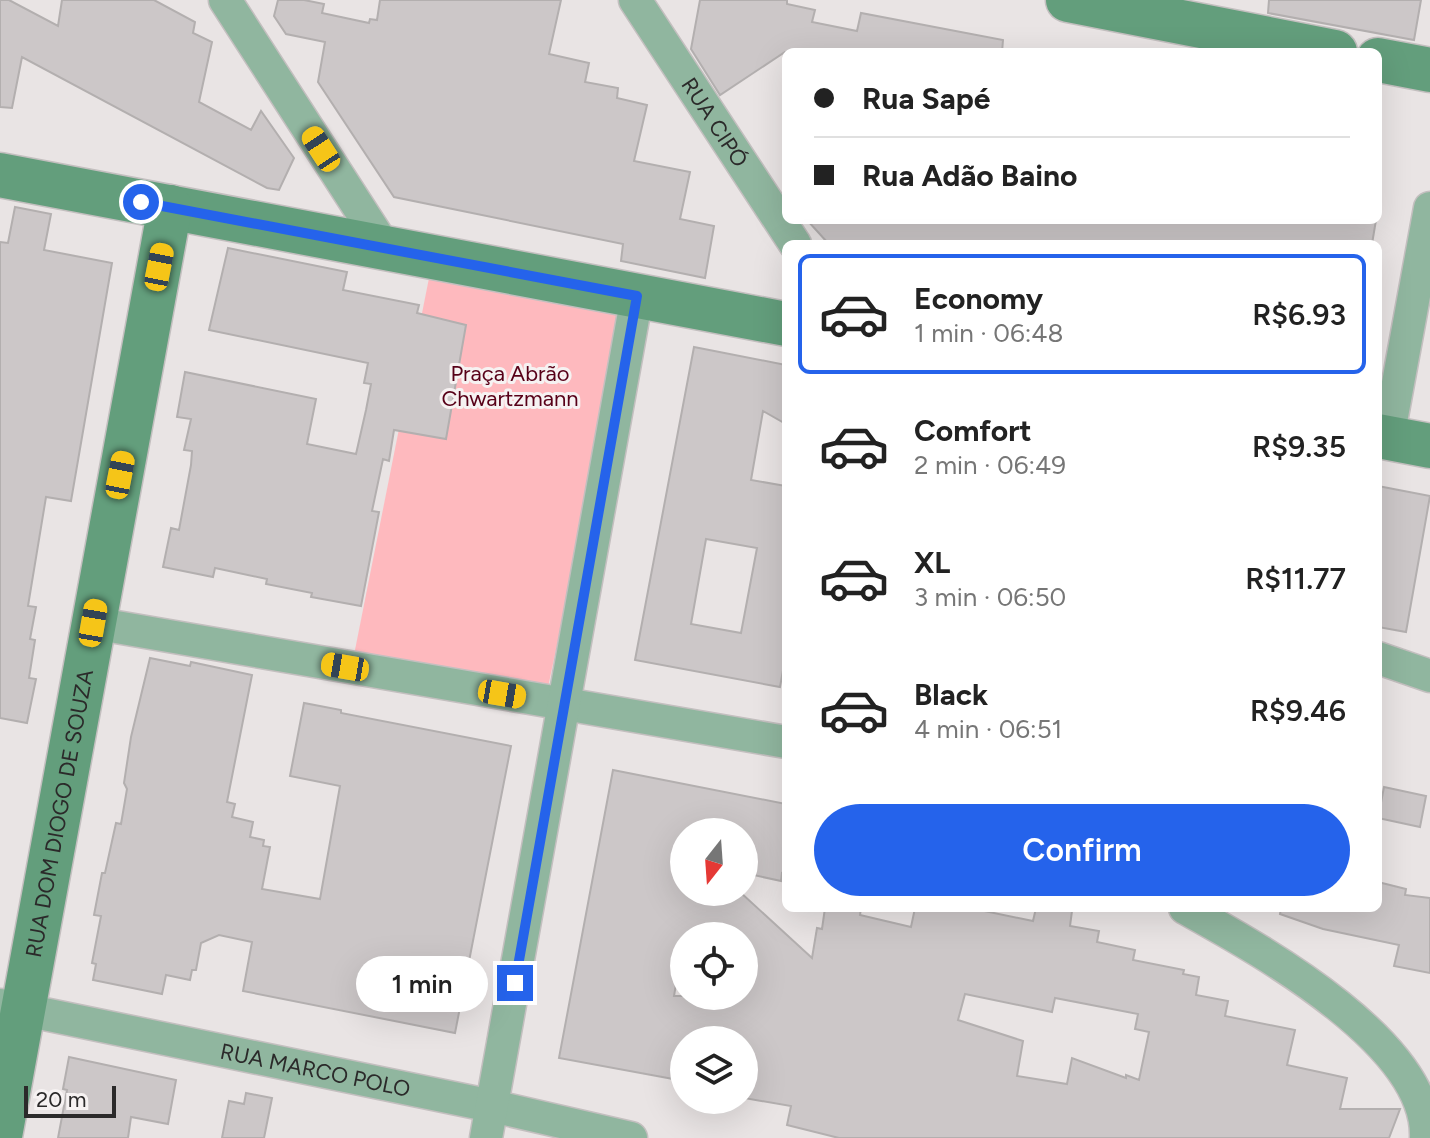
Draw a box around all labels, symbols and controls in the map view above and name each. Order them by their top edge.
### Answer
street label: RUA CIPÓ [676,72,754,172]
text: Rua Sapé [862,80,990,117]
car [298,122,344,176]
text: Rua Adão Baino [862,157,1078,194]
route start [123,184,159,220]
car [143,241,175,293]
icon: car [818,278,890,350]
text: Economy [914,280,1043,317]
text: R$6.93 [1252,296,1346,333]
text: 1 min · 06:48 [914,317,1063,349]
park label: Praça Abrão Chwartzmann [441,360,579,412]
icon: car [818,410,890,482]
text: Comfort [914,412,1032,449]
text: R$9.35 [1252,428,1346,465]
car [104,449,136,501]
text: 2 min · 06:49 [914,449,1066,481]
icon: car [818,542,890,614]
text: XL [914,544,950,581]
text: R$11.77 [1245,560,1346,597]
text: 3 min · 06:50 [914,581,1066,613]
car [77,597,109,649]
car [319,651,371,683]
street label: RUA DOM DIOGO DE SOUZA [19,667,99,959]
icon: car [818,674,890,746]
text: Black [914,676,988,713]
car [476,678,528,710]
text: R$9.46 [1250,692,1346,729]
text: 4 min · 06:51 [914,713,1062,745]
button: Confirm [814,804,1350,896]
north arrow [670,818,758,906]
map controls [670,818,758,1114]
button: locate [670,922,758,1010]
callout: 1 min [355,955,487,1011]
route end [497,965,533,1001]
text: 1 min [392,968,452,1000]
button: layers [670,1026,758,1114]
street label: RUA MARCO POLO [218,1037,413,1102]
scale bar [24,1082,116,1118]
text: 20 m [36,1086,87,1113]

